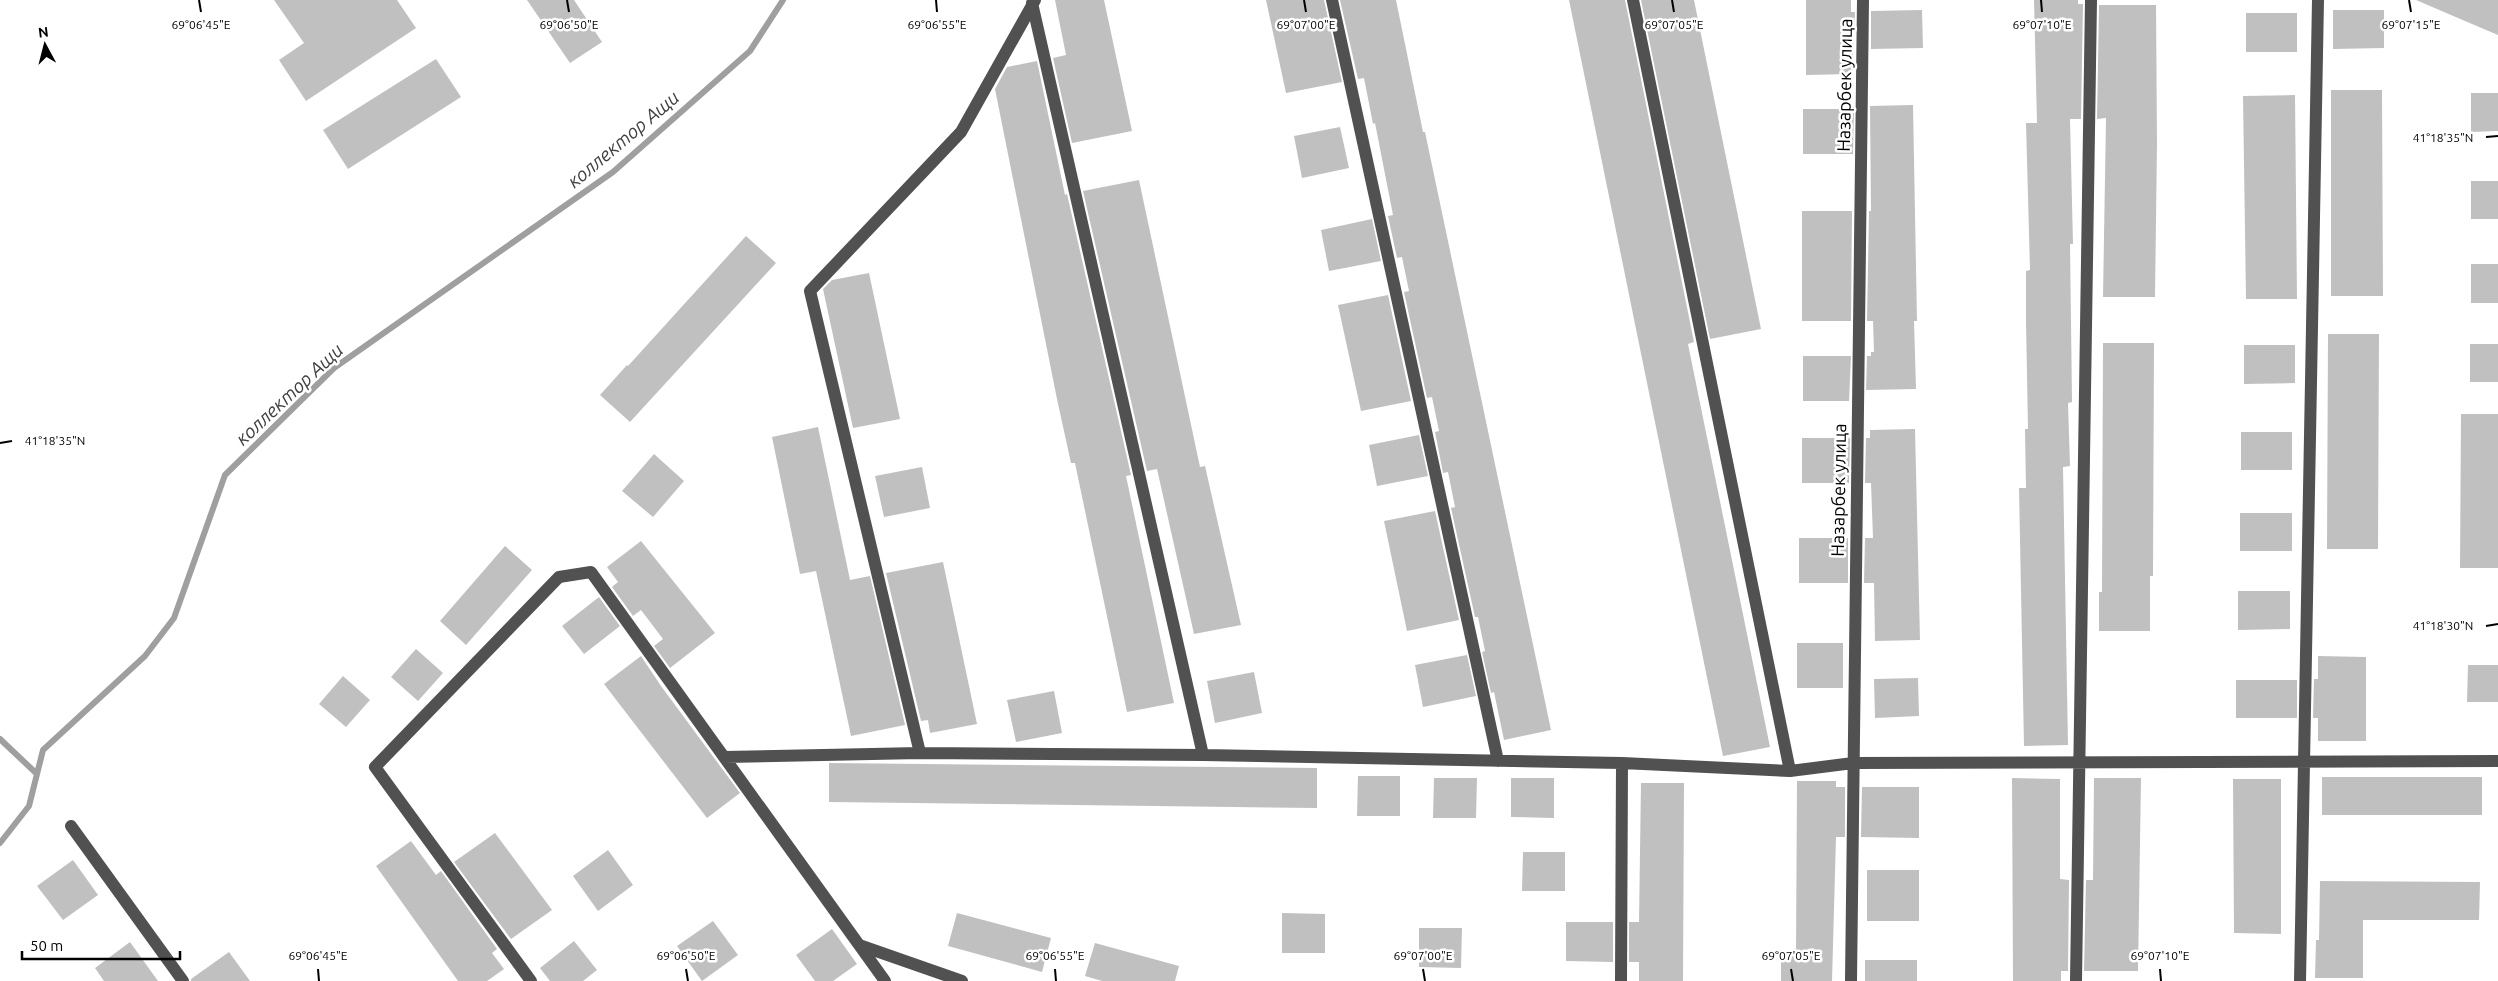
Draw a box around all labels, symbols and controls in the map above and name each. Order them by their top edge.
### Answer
text: 69°06'45"E [172,18,231,31]
text: 69°06'50"E [540,18,599,31]
text: 69°06'55"E [908,18,967,31]
text: 69°07'00"E [1277,18,1336,31]
text: 69°07'05"E [1645,18,1704,31]
street label: Назарбек улица [1833,18,1855,152]
text: 69°07'10"E [2013,18,2072,31]
text: 69°07'15"E [2382,18,2441,31]
north arrow [20,20,70,70]
text: N [37,24,50,41]
water label: коллектор Ащи [563,86,683,192]
text: 41°18'35"N [2413,131,2473,144]
water label: коллектор Ащи [231,339,347,449]
street label: Назарбек улица [1827,423,1849,557]
text: 41°18'35"N [25,434,85,447]
text: 41°18'30"N [2413,619,2473,632]
scale bar [22,928,180,960]
text: 50 m [30,937,63,954]
text: 69°06'45"E [289,949,348,962]
text: 69°06'50"E [657,949,716,962]
text: 69°06'55"E [1026,949,1085,962]
text: 69°07'00"E [1394,949,1453,962]
text: 69°07'05"E [1762,949,1821,962]
text: 69°07'10"E [2131,949,2190,962]

